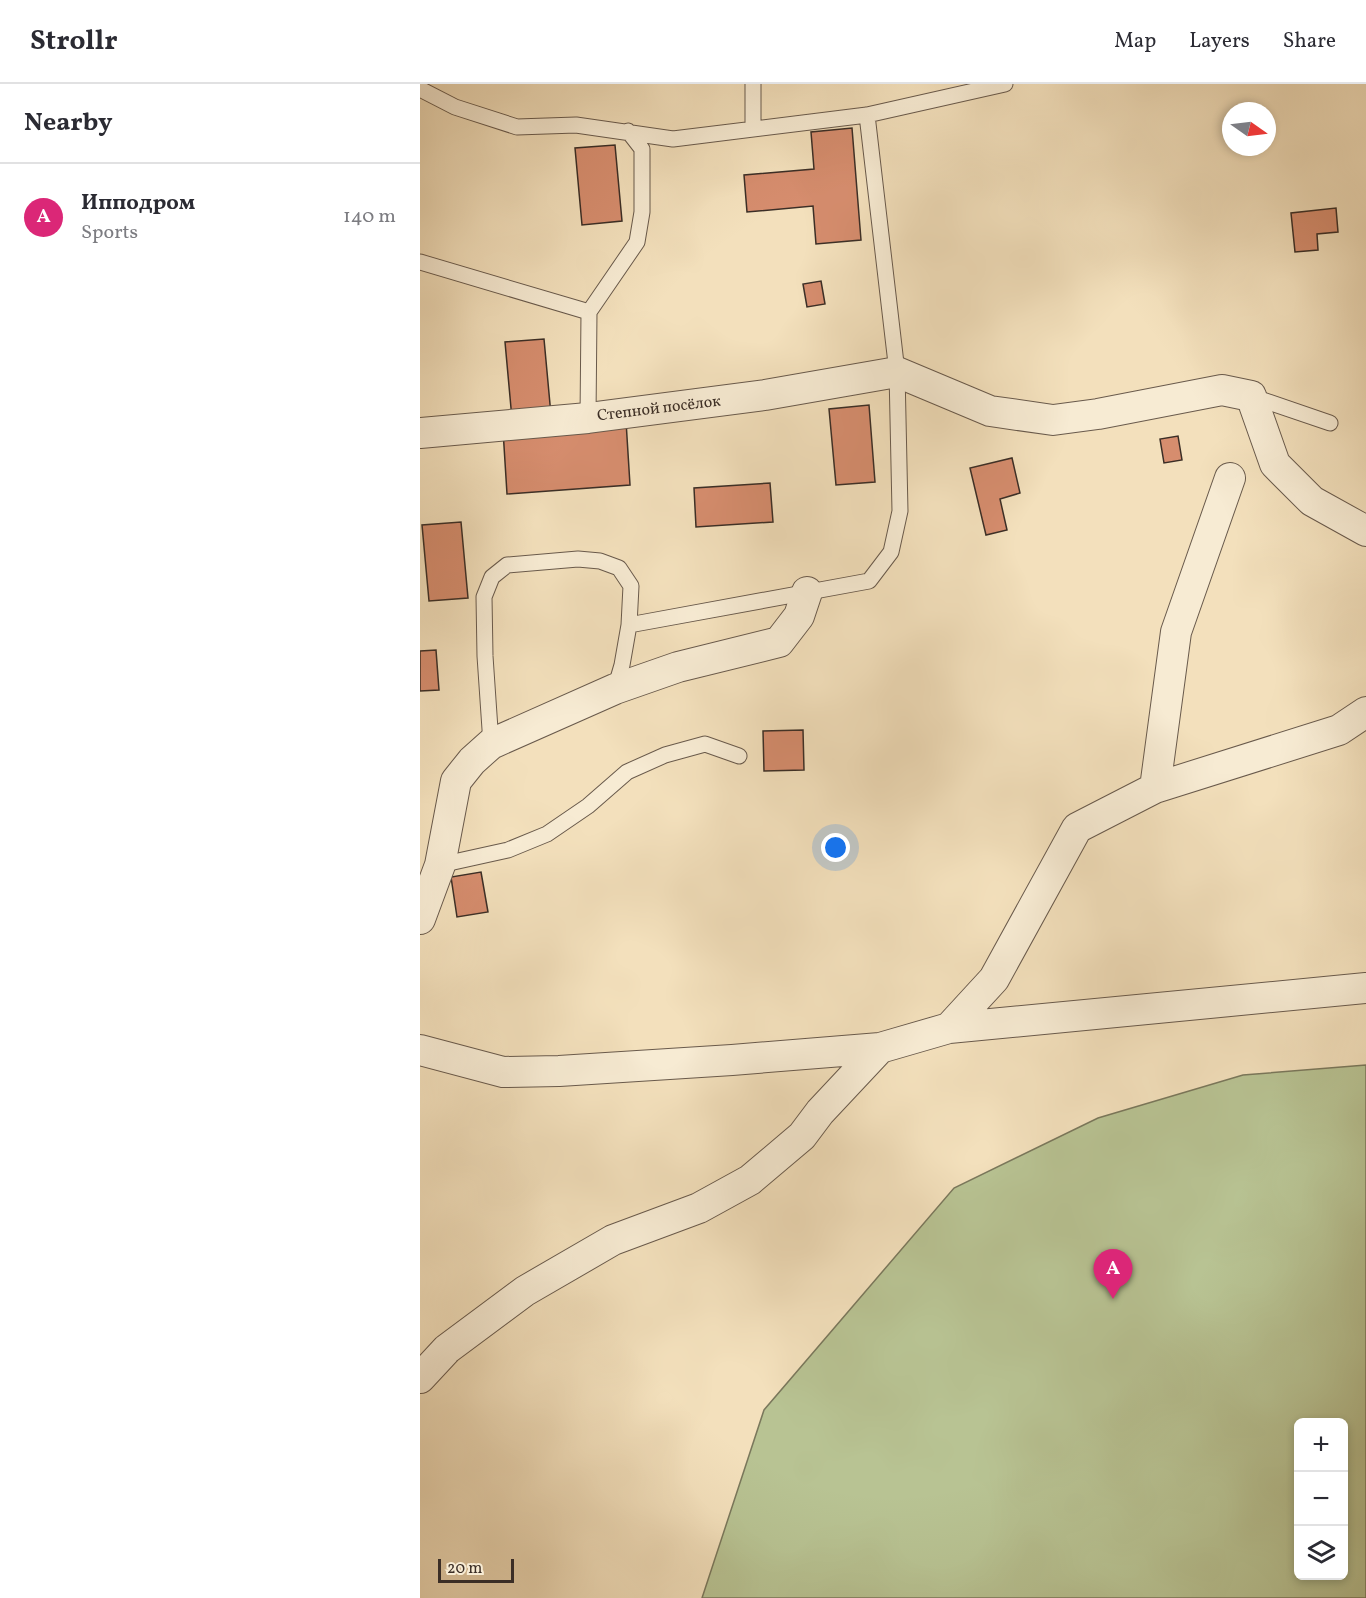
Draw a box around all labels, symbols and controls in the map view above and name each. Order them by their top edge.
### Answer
text: Strollr [30,22,118,61]
text: Map [1114,27,1156,56]
text: Layers [1189,27,1250,56]
text: Share [1283,27,1336,56]
north arrow [1222,102,1276,156]
text: Nearby [24,105,113,141]
text: Ипподром [81,188,195,219]
text: A [36,203,51,231]
text: 140 m [343,203,396,231]
text: Sports [81,219,138,247]
street label: Степной посёлок [596,390,723,427]
your location [821,833,850,862]
pin: A [1094,1250,1132,1299]
map controls [1294,1418,1348,1580]
button: + [1294,1418,1348,1472]
button: − [1294,1472,1348,1526]
button: layers [1294,1526,1348,1580]
scale bar [438,1556,514,1584]
text: 20 m [447,1558,482,1580]

